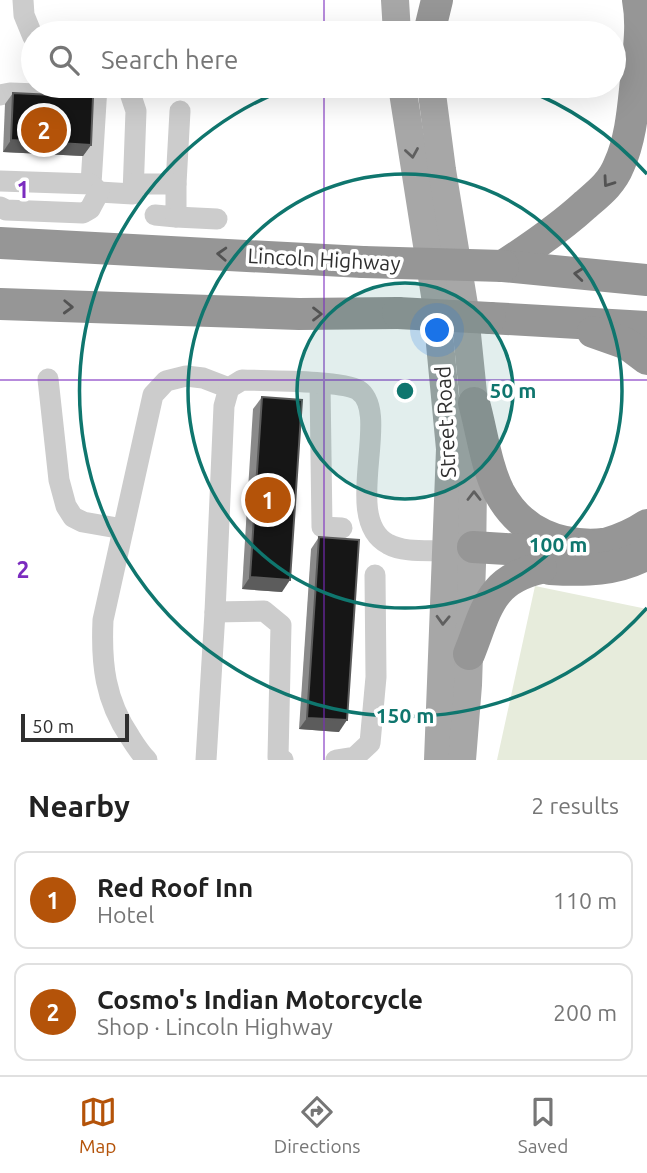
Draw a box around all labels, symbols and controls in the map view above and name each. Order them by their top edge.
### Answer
search box [21,21,626,98]
icon: search [45,41,83,79]
text: Search here [101,45,238,74]
pin: 2 [21,104,67,156]
one-way arrow [404,147,419,159]
one-way arrow [604,174,616,187]
text: 1 [17,177,29,202]
street label: Lincoln Highway [247,243,401,275]
one-way arrow [216,247,227,262]
one-way arrow [573,266,585,281]
one-way arrow [63,299,74,315]
one-way arrow [312,306,323,322]
your location [420,313,454,347]
street label: Street Road [430,366,460,478]
text: 50 m [490,378,536,402]
centre of rings [393,379,417,403]
pin: 1 [245,474,291,526]
one-way arrow [466,490,482,501]
text: 100 m [529,532,587,556]
text: 2 [17,557,29,582]
one-way arrow [436,614,451,625]
text: 150 m [376,703,434,727]
scale bar [21,711,130,743]
text: 50 m [32,715,74,737]
text: Nearby [28,789,130,823]
text: 2 results [531,793,619,818]
text: Red Roof Inn [97,873,253,902]
text: 1 [47,888,59,913]
text: 110 m [553,888,617,913]
text: Hotel [97,902,154,927]
text: Cosmo's Indian Motorcycle [97,985,423,1014]
text: 2 [47,1000,59,1025]
text: 200 m [553,1000,617,1025]
text: Shop · Lincoln Highway [97,1014,333,1039]
tab: Map [79,1093,117,1157]
tab: Directions [274,1093,361,1157]
tab: Saved [518,1093,568,1157]

